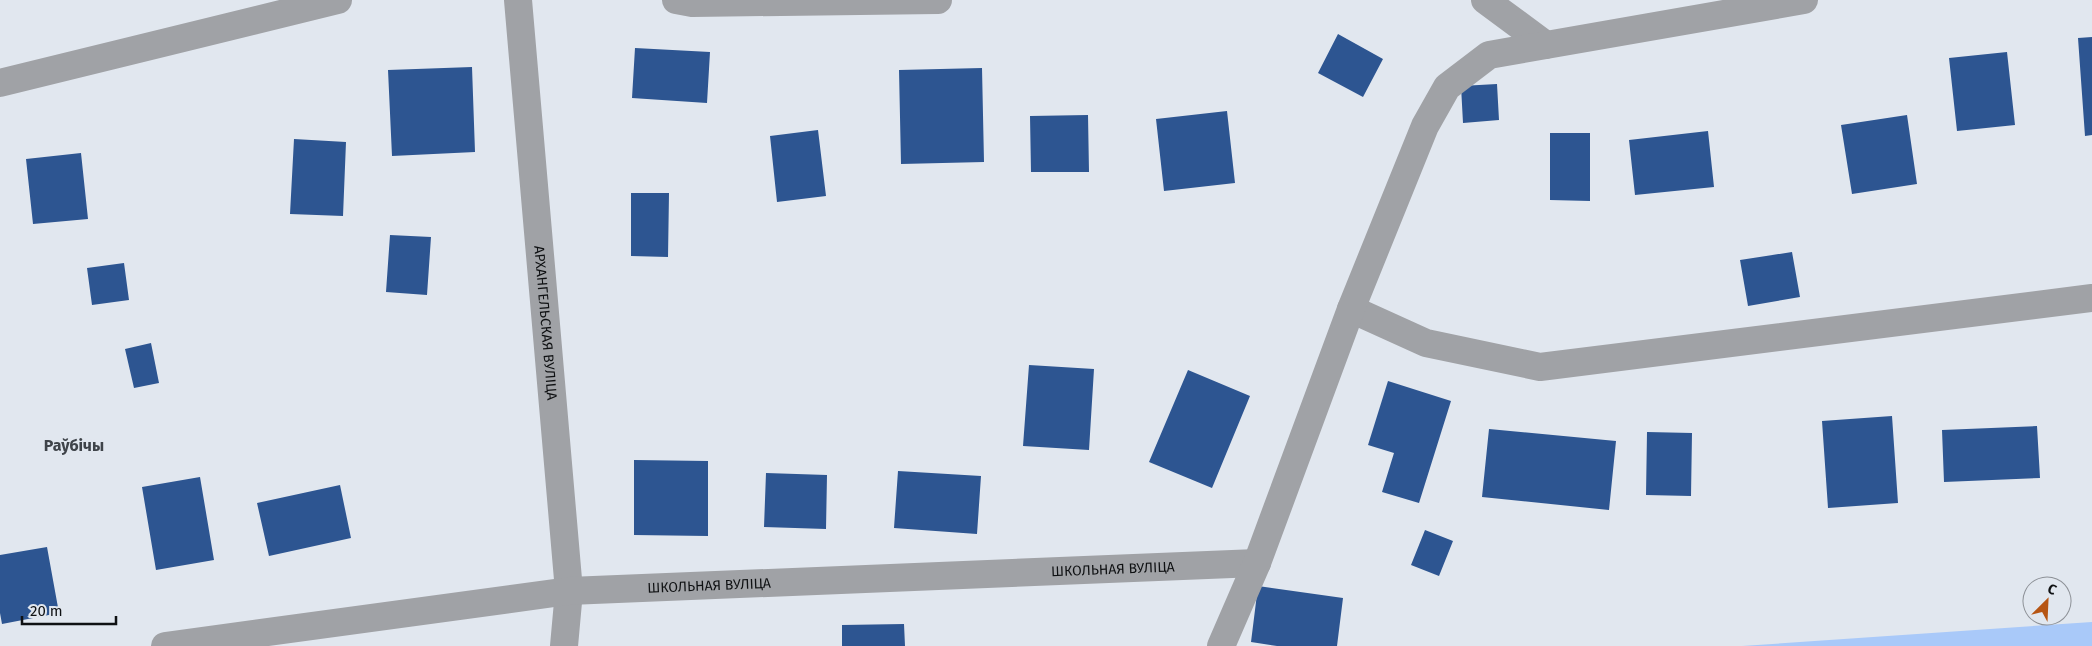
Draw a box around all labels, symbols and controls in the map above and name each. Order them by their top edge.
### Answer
street label: АРХАНГЕЛЬСКАЯ ВУЛІЦА [530,245,561,401]
district label: Раўбічы [44,436,104,455]
street label: ШКОЛЬНАЯ ВУЛІЦА [1051,558,1175,580]
street label: ШКОЛЬНАЯ ВУЛІЦА [647,575,771,597]
north arrow [2022,576,2072,626]
text: С [2045,580,2059,599]
scale bar [22,594,116,626]
text: 20 m [30,602,63,620]

